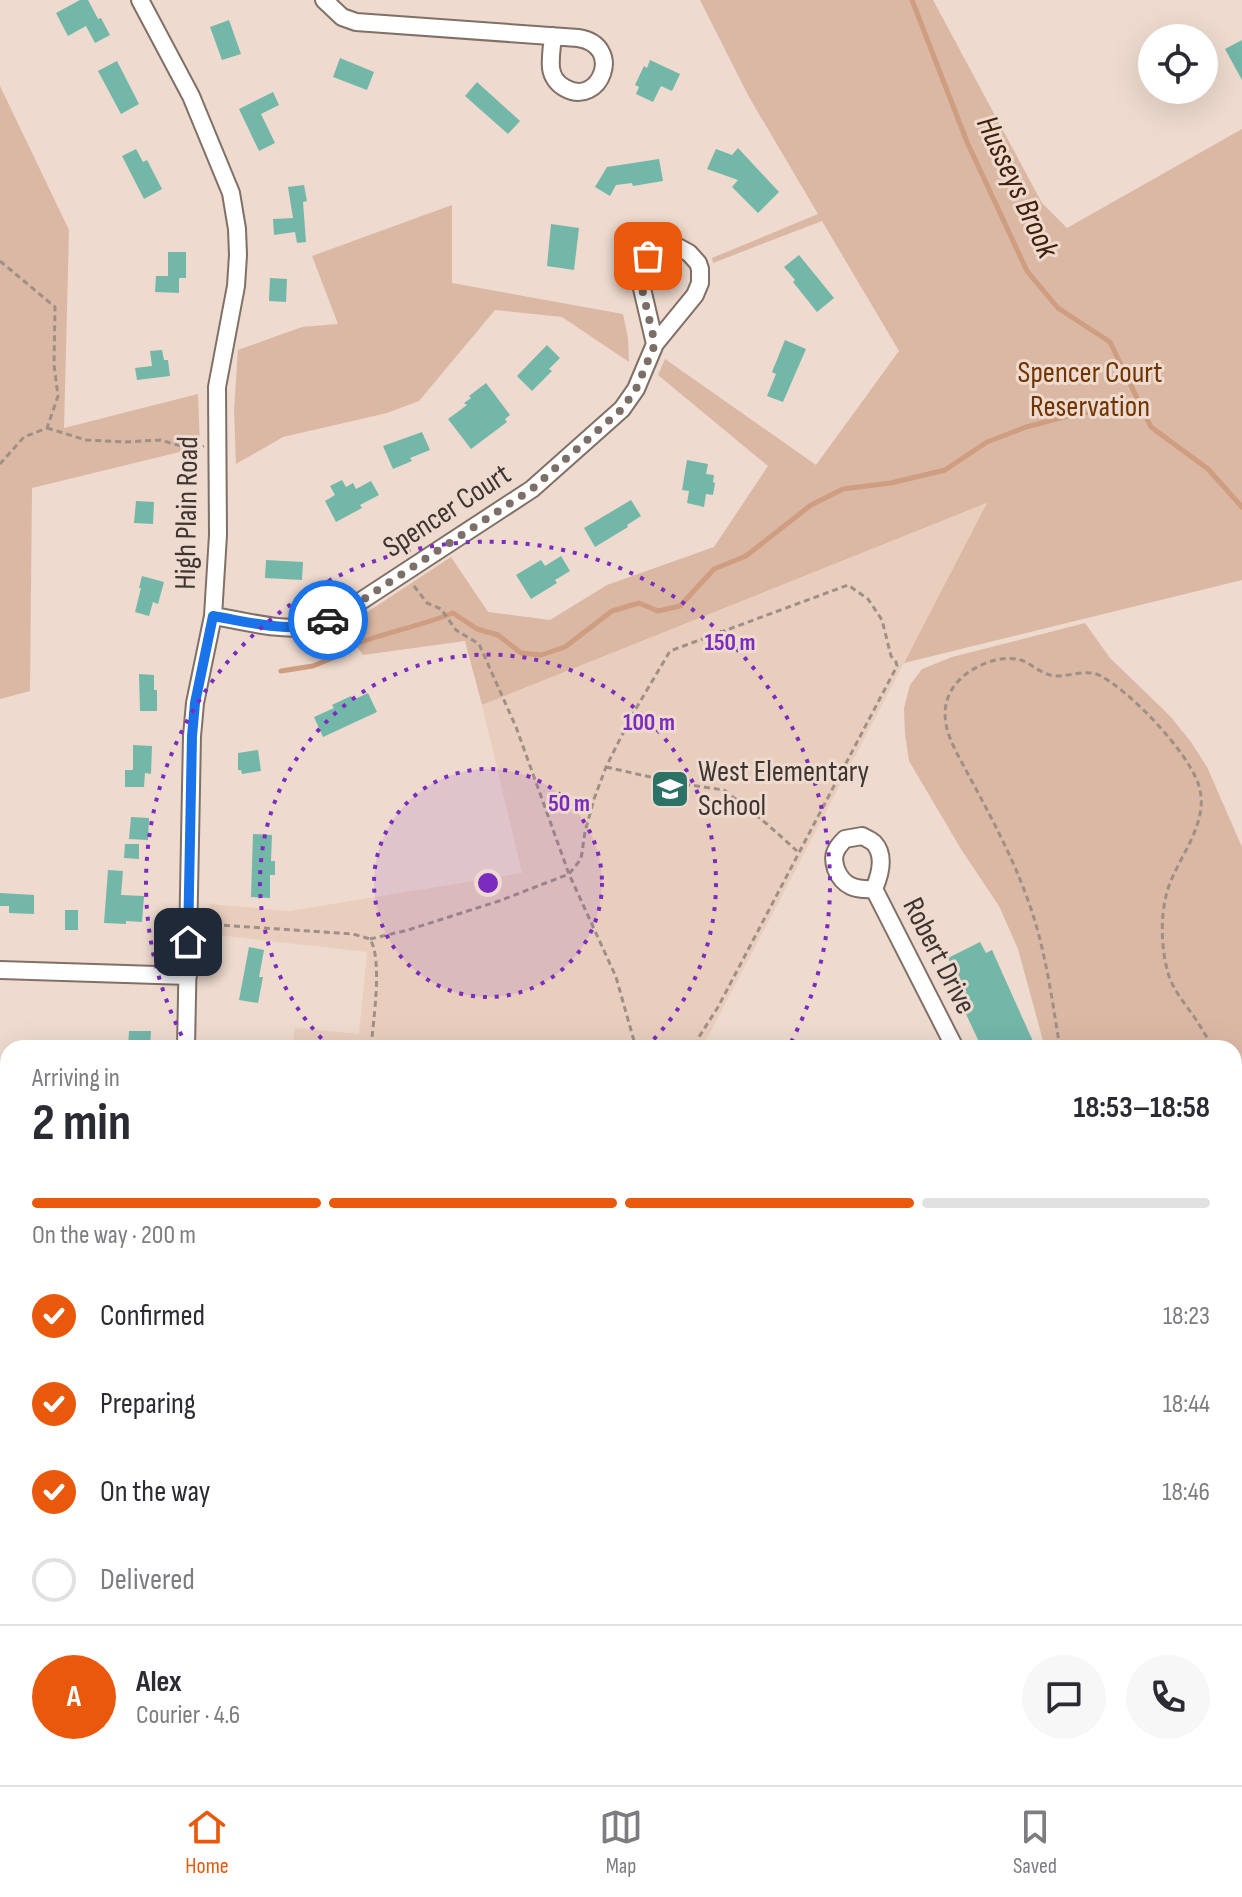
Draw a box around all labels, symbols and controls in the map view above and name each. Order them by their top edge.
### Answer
map controls [1138,24,1218,104]
button: locate [1138,24,1218,104]
water label: Husseys Brook [967,110,1067,265]
pin [614,222,682,290]
icon: bag [626,234,670,278]
park label: Spencer Court Reservation [1018,355,1162,425]
street label: High Plain Road [168,436,206,590]
street label: Spencer Court [376,456,518,566]
courier [288,580,368,660]
icon: car [306,598,350,642]
text: 150 m [704,628,756,657]
text: 100 m [623,708,675,737]
place label: West Elementary School [698,754,870,824]
school or university icon: West Elementary School [649,768,691,810]
text: 50 m [548,789,590,818]
centre of rings [474,869,502,897]
street label: Robert Drive [894,892,984,1020]
pin [154,908,222,976]
icon: home [166,920,210,964]
text: Arriving in [32,1063,120,1094]
text: 18:53–18:58 [1073,1090,1210,1126]
text: 2 min [32,1092,131,1155]
text: On the way · 200 m [32,1220,196,1251]
icon: check [32,1294,76,1338]
text: Confirmed [100,1298,205,1334]
text: 18:23 [1163,1301,1210,1332]
icon: check [32,1382,76,1426]
text: Preparing [100,1386,196,1422]
text: 18:44 [1163,1389,1210,1420]
icon: check [32,1470,76,1514]
text: On the way [100,1474,210,1510]
text: 18:46 [1162,1477,1210,1508]
text: Delivered [100,1562,195,1598]
button: chat [1022,1655,1106,1739]
button: phone [1126,1655,1210,1739]
text: Alex [136,1664,182,1700]
text: A [67,1679,81,1715]
text: Courier · 4.6 [136,1700,240,1731]
tab: Home [185,1805,229,1880]
tab: Map [599,1805,643,1880]
tab: Saved [1013,1805,1057,1880]

